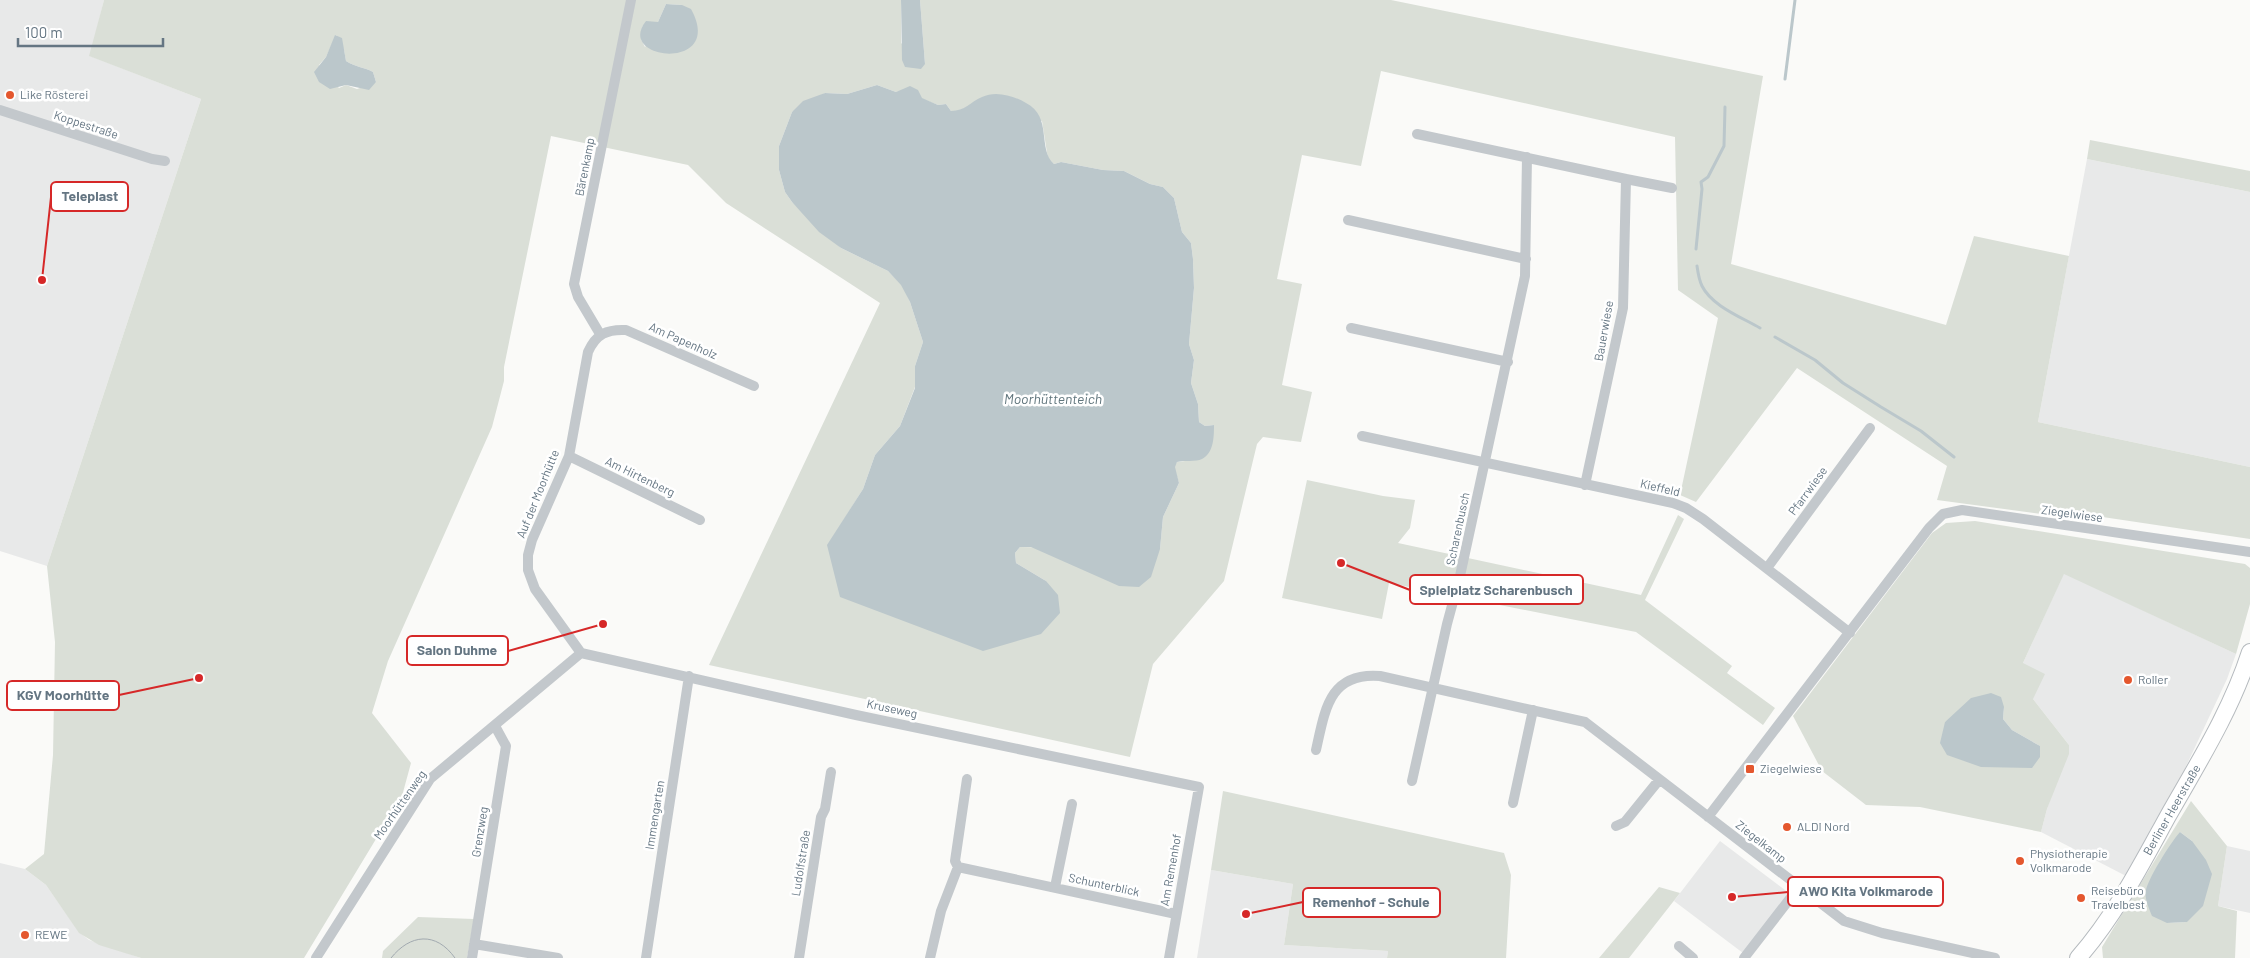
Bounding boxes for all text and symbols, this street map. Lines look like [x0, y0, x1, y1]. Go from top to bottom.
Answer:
scale bar [18, 15, 162, 47]
text: 100 m [25, 23, 63, 41]
place label: Like Rösterei [20, 87, 88, 101]
marker: Like Rösterei [4, 89, 16, 101]
street label: Koppestraße [52, 107, 120, 141]
street label: Bärenkamp [571, 136, 597, 197]
callout: Teleplast [51, 182, 128, 211]
text: Teleplast [62, 187, 118, 204]
street label: Bauerwiese [1591, 299, 1615, 362]
street label: Am Papenholz [647, 319, 720, 361]
water label: Moorhüttenteich [1004, 390, 1102, 407]
street label: Auf der Moorhütte [513, 447, 561, 540]
street label: Am Hirtenberg [603, 453, 677, 499]
street label: Pfarrwiese [1785, 463, 1829, 517]
street label: Kieffeld [1639, 476, 1681, 498]
street label: Scharenbusch [1442, 491, 1472, 567]
street label: Ziegelwiese [2041, 502, 2104, 524]
callout: Spielplatz Scharenbusch [1410, 575, 1583, 604]
text: Spielplatz Scharenbusch [1419, 581, 1573, 598]
callout: Salon Duhme [407, 636, 508, 665]
text: Salon Duhme [417, 641, 498, 658]
place label: Roller [2138, 672, 2169, 686]
marker: Roller [2122, 674, 2134, 686]
callout: KGV Moorhütte [7, 681, 119, 710]
text: KGV Moorhütte [17, 686, 110, 703]
street label: Kruseweg [866, 696, 919, 720]
place label: Ziegelwiese [1760, 761, 1822, 775]
street label: Berliner Heerstraße [2139, 762, 2203, 857]
marker: Ziegelwiese [1744, 763, 1756, 775]
street label: Moorhüttenweg [370, 767, 428, 842]
street label: Immengarten [642, 779, 666, 850]
street label: Grenzweg [468, 805, 490, 858]
street label: Ziegelkamp [1734, 817, 1790, 865]
place label: ALDI Nord [1797, 819, 1850, 833]
marker: ALDI Nord [1781, 821, 1793, 833]
street label: Ludolfstraße [788, 829, 812, 897]
street label: Am Remenhof [1157, 833, 1183, 907]
place label: Physiotherapie Volkmarode [2030, 846, 2108, 874]
marker: Physiotherapie Volkmarode [2014, 855, 2026, 867]
street label: Schunterblick [1067, 870, 1141, 898]
callout: AWO Kita Volkmarode [1788, 877, 1943, 906]
text: AWO Kita Volkmarode [1799, 882, 1934, 899]
place label: Reisebüro Travelbest [2091, 883, 2145, 911]
callout: Remenhof - Schule [1303, 888, 1440, 917]
marker: Reisebüro Travelbest [2075, 892, 2087, 904]
text: Remenhof - Schule [1312, 893, 1430, 910]
place label: REWE [35, 927, 67, 941]
marker: REWE [19, 929, 31, 941]

